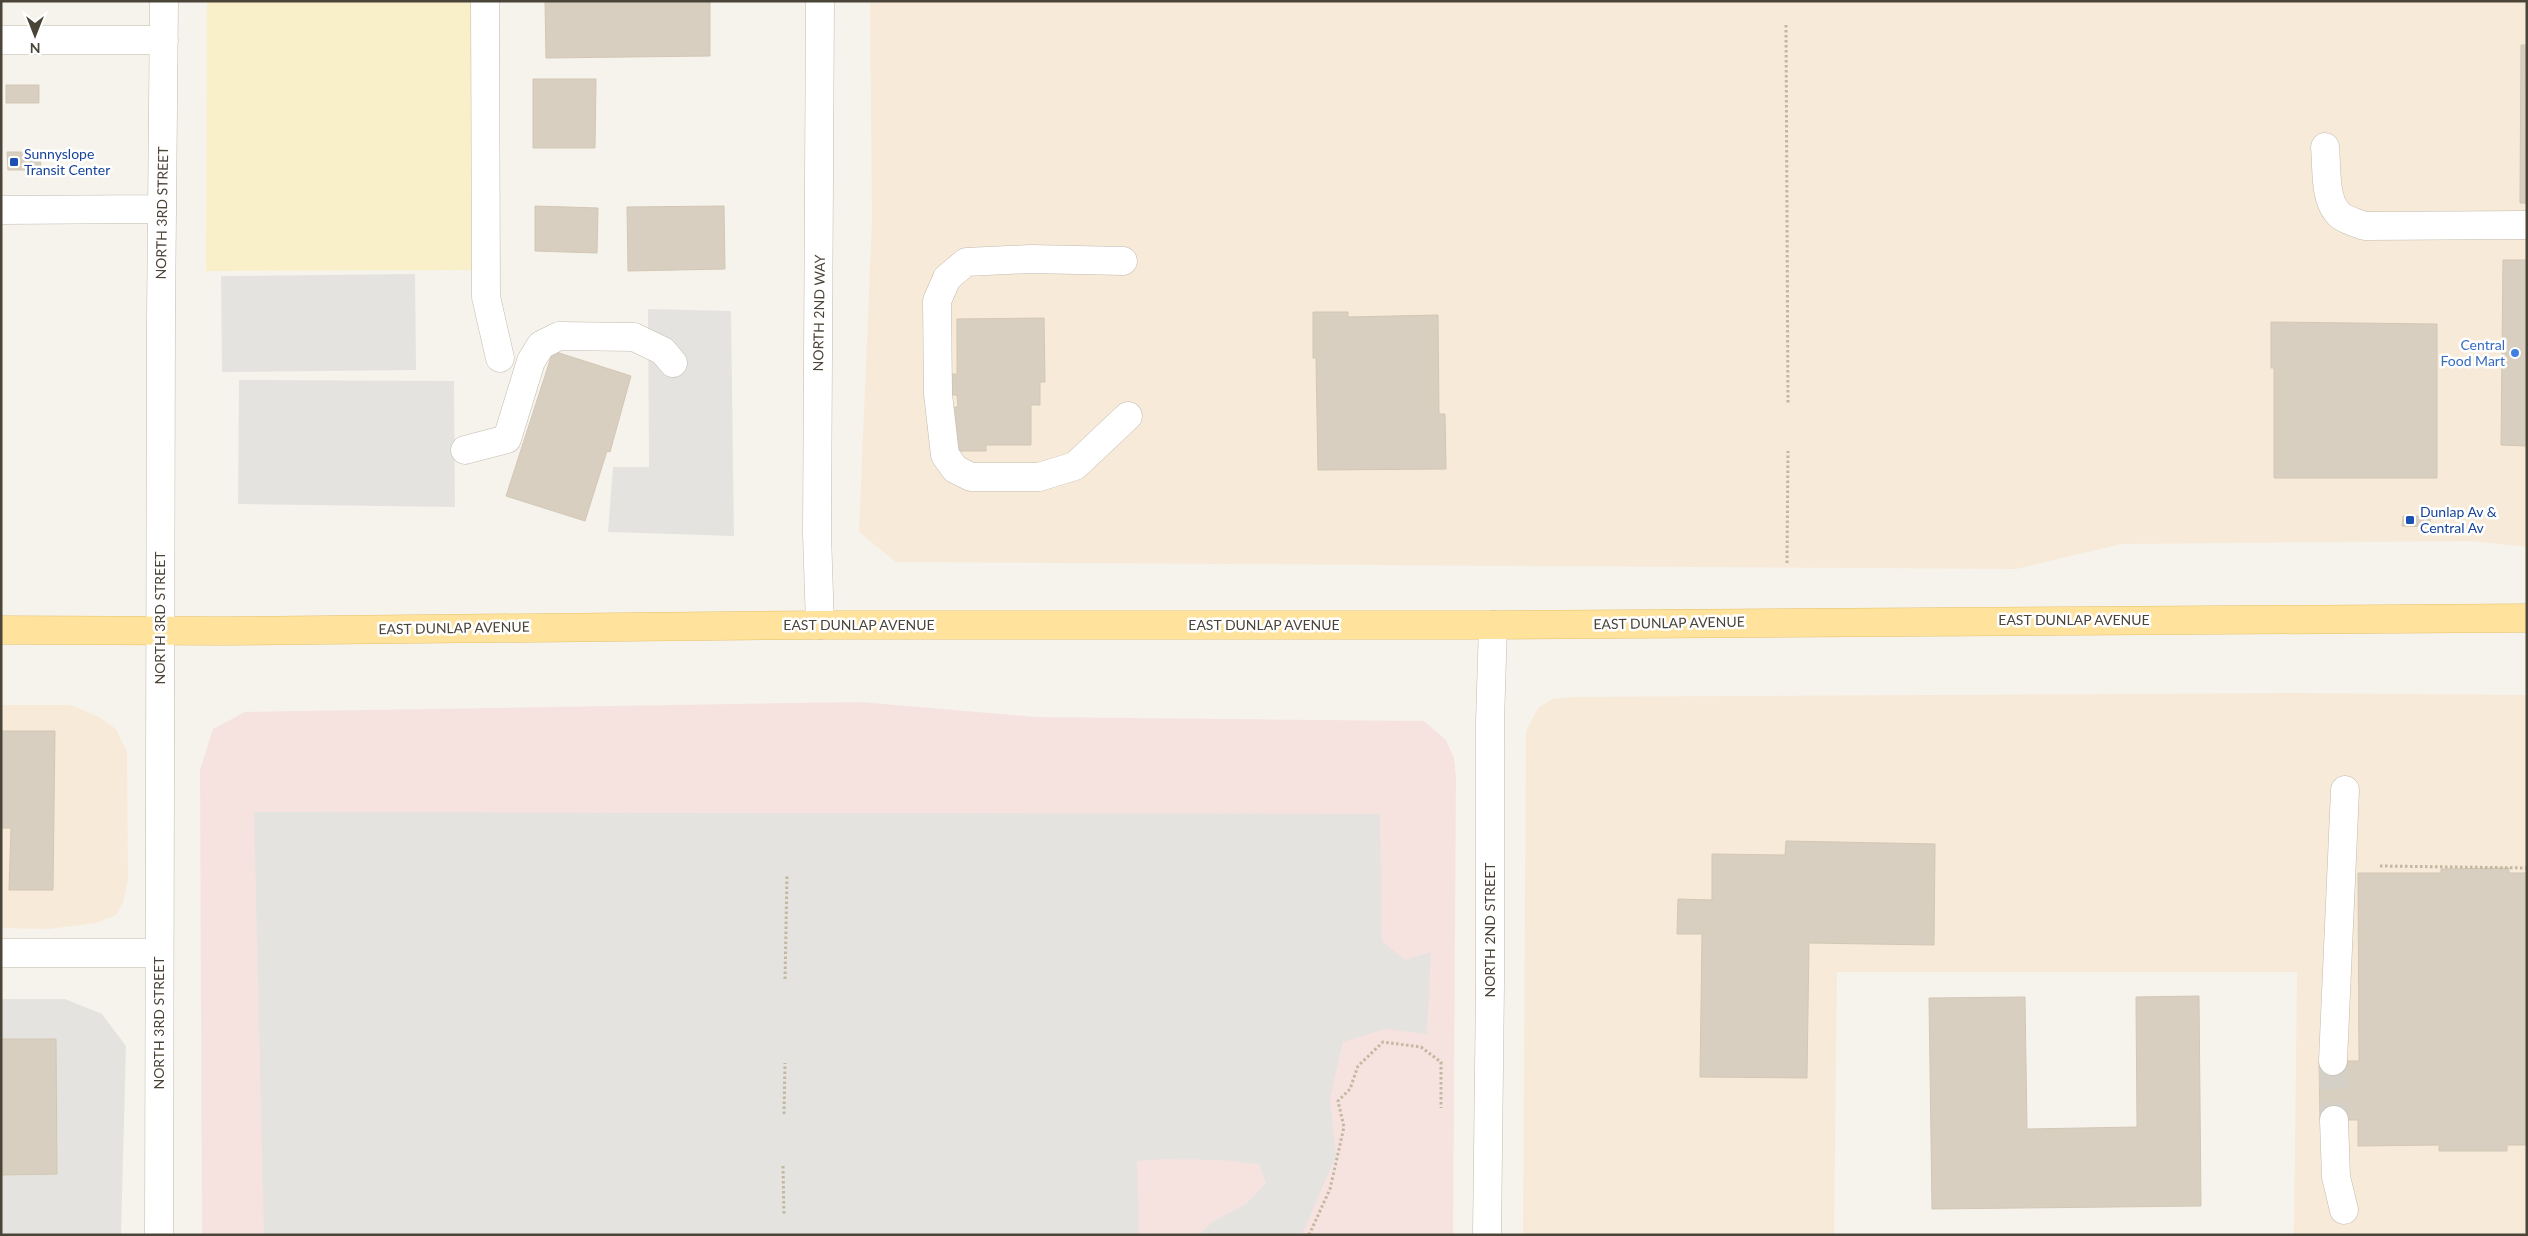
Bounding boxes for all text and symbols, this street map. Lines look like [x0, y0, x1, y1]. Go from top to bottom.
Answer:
north arrow [10, 10, 60, 60]
text: N [30, 40, 40, 57]
place label: Sunnyslope Transit Center [24, 145, 110, 178]
street label: NORTH 3RD STREET [152, 146, 171, 280]
marker: Sunnyslope Transit Center [8, 156, 20, 168]
street label: NORTH 2ND WAY [809, 254, 828, 372]
place label: Central Food Mart [2441, 336, 2505, 369]
marker: Central Food Mart [2509, 347, 2521, 359]
place label: Dunlap Av & Central Av [2420, 503, 2497, 536]
marker: Dunlap Av & Central Av [2404, 514, 2416, 526]
street label: NORTH 3RD STREET [151, 551, 168, 685]
street label: EAST DUNLAP AVENUE [1998, 611, 2150, 628]
street label: EAST DUNLAP AVENUE [1593, 613, 1745, 632]
street label: EAST DUNLAP AVENUE [783, 616, 935, 633]
street label: EAST DUNLAP AVENUE [1188, 616, 1340, 633]
street label: EAST DUNLAP AVENUE [378, 618, 530, 637]
street label: NORTH 2ND STREET [1481, 862, 1498, 998]
street label: NORTH 3RD STREET [150, 956, 167, 1090]

